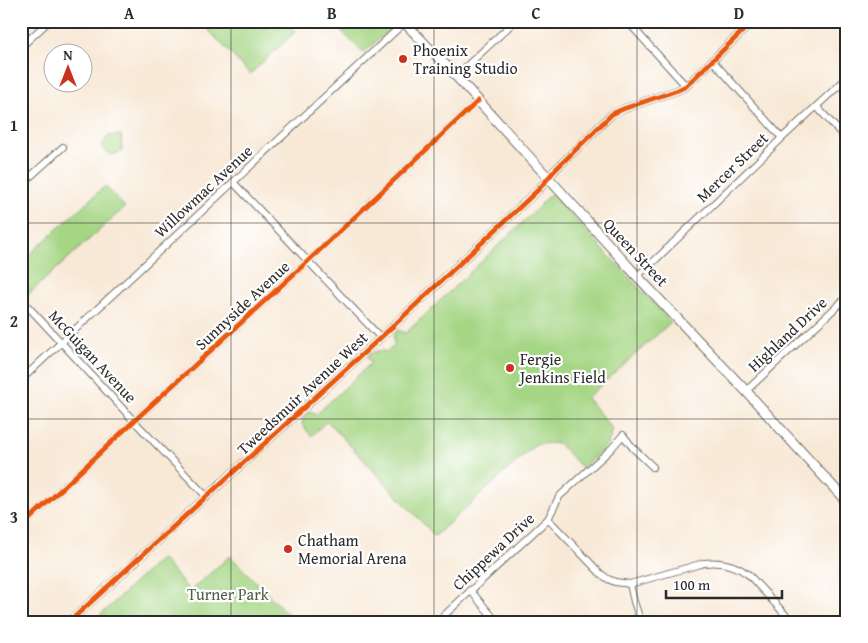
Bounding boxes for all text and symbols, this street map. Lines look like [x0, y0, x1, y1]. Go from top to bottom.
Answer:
text: A [124, 1, 135, 25]
text: B [327, 1, 337, 25]
text: C [531, 1, 541, 25]
text: D [734, 1, 744, 25]
place label: Phoenix Training Studio [413, 38, 518, 80]
north arrow [42, 42, 92, 92]
text: N [63, 45, 73, 65]
marker: Phoenix Training Studio [397, 53, 409, 65]
text: 1 [10, 113, 18, 137]
street label: Mercer Street [691, 126, 774, 208]
street label: Willowmac Avenue [148, 139, 258, 243]
street label: Queen Street [598, 212, 674, 292]
street label: Sunnyside Avenue [189, 255, 295, 355]
street label: Highland Drive [742, 291, 832, 377]
street label: McGuigan Avenue [43, 304, 143, 408]
text: 2 [10, 309, 18, 333]
street label: Tweedsmuir Avenue West [231, 326, 373, 460]
place label: Fergie Jenkins Field [518, 347, 606, 389]
marker: Fergie Jenkins Field [504, 362, 516, 374]
text: 3 [10, 505, 18, 529]
street label: Chippewa Drive [446, 506, 540, 596]
place label: Chatham Memorial Arena [298, 528, 407, 570]
marker: Chatham Memorial Arena [282, 543, 294, 555]
scale bar [666, 568, 782, 600]
text: 100 m [673, 574, 711, 595]
park label: Turner Park [187, 582, 270, 606]

